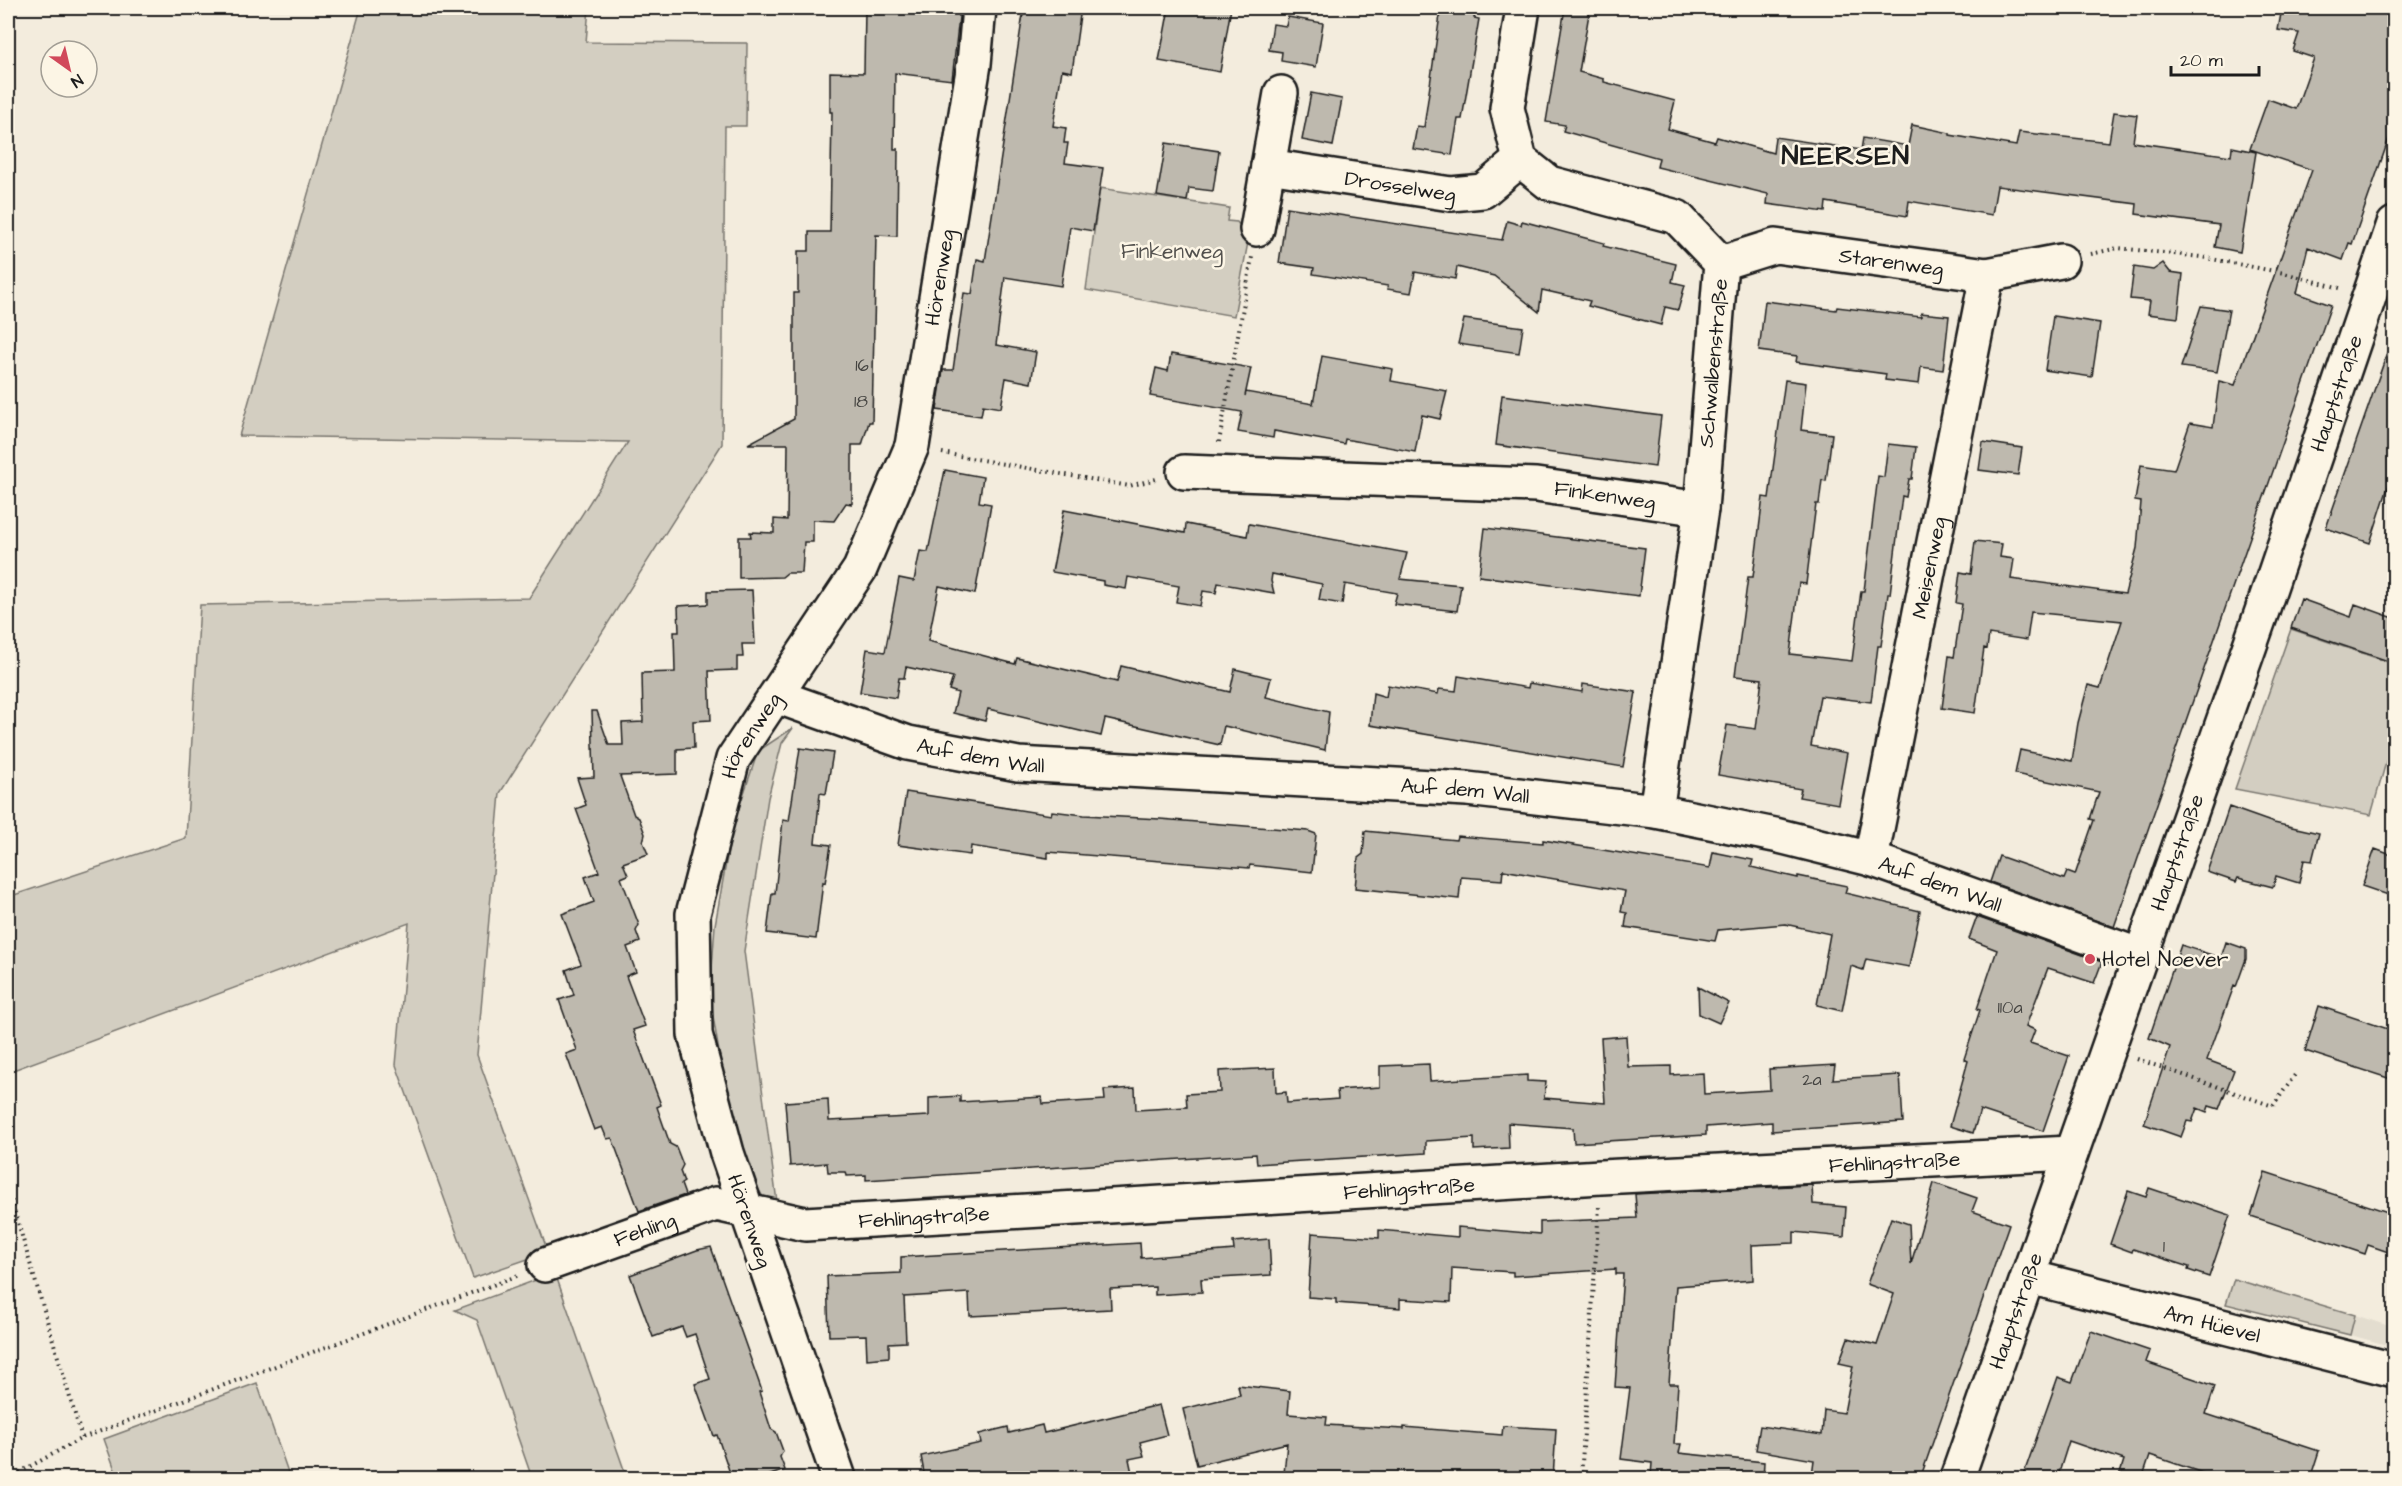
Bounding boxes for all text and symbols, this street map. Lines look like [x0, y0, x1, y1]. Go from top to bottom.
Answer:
north arrow [39, 39, 99, 99]
scale bar [2171, 39, 2260, 77]
text: 20 m [2180, 48, 2223, 73]
text: N [67, 69, 87, 93]
district label: NEERSEN [1782, 137, 1910, 175]
street label: Drosselweg [1343, 164, 1458, 212]
street label: Hörenweg [918, 227, 964, 328]
park label: Finkenweg [1121, 237, 1223, 268]
street label: Starenweg [1837, 241, 1946, 286]
street label: Schwalbenstraße [1692, 277, 1735, 449]
street label: Hauptstraße [2303, 331, 2370, 456]
house number: 16 [855, 353, 869, 378]
house number: 18 [854, 389, 868, 414]
street label: Finkenweg [1552, 474, 1658, 519]
street label: Meisenweg [1905, 514, 1956, 621]
street label: Hörenweg [715, 687, 790, 782]
street label: Auf dem Wall [914, 731, 1045, 780]
street label: Auf dem Wall [1400, 771, 1531, 811]
street label: Hauptstraße [2144, 790, 2211, 915]
street label: Auf dem Wall [1874, 849, 2006, 920]
place label: Hotel Noever [2102, 945, 2229, 974]
marker: Hotel Noever [2083, 952, 2097, 966]
house number: 110a [1997, 995, 2023, 1020]
house number: 2a [1802, 1067, 1822, 1092]
street label: Fehlingstraße [1828, 1145, 1961, 1180]
street label: Fehlingstraße [1343, 1170, 1476, 1207]
street label: Hörenweg [718, 1171, 779, 1273]
street label: Fehlingstraße [857, 1199, 991, 1236]
street label: Fehling [610, 1205, 681, 1254]
house number: 1 [2163, 1234, 2165, 1259]
street label: Hauptstraße [1982, 1249, 2050, 1374]
street label: Am Hüevel [2161, 1298, 2263, 1350]

